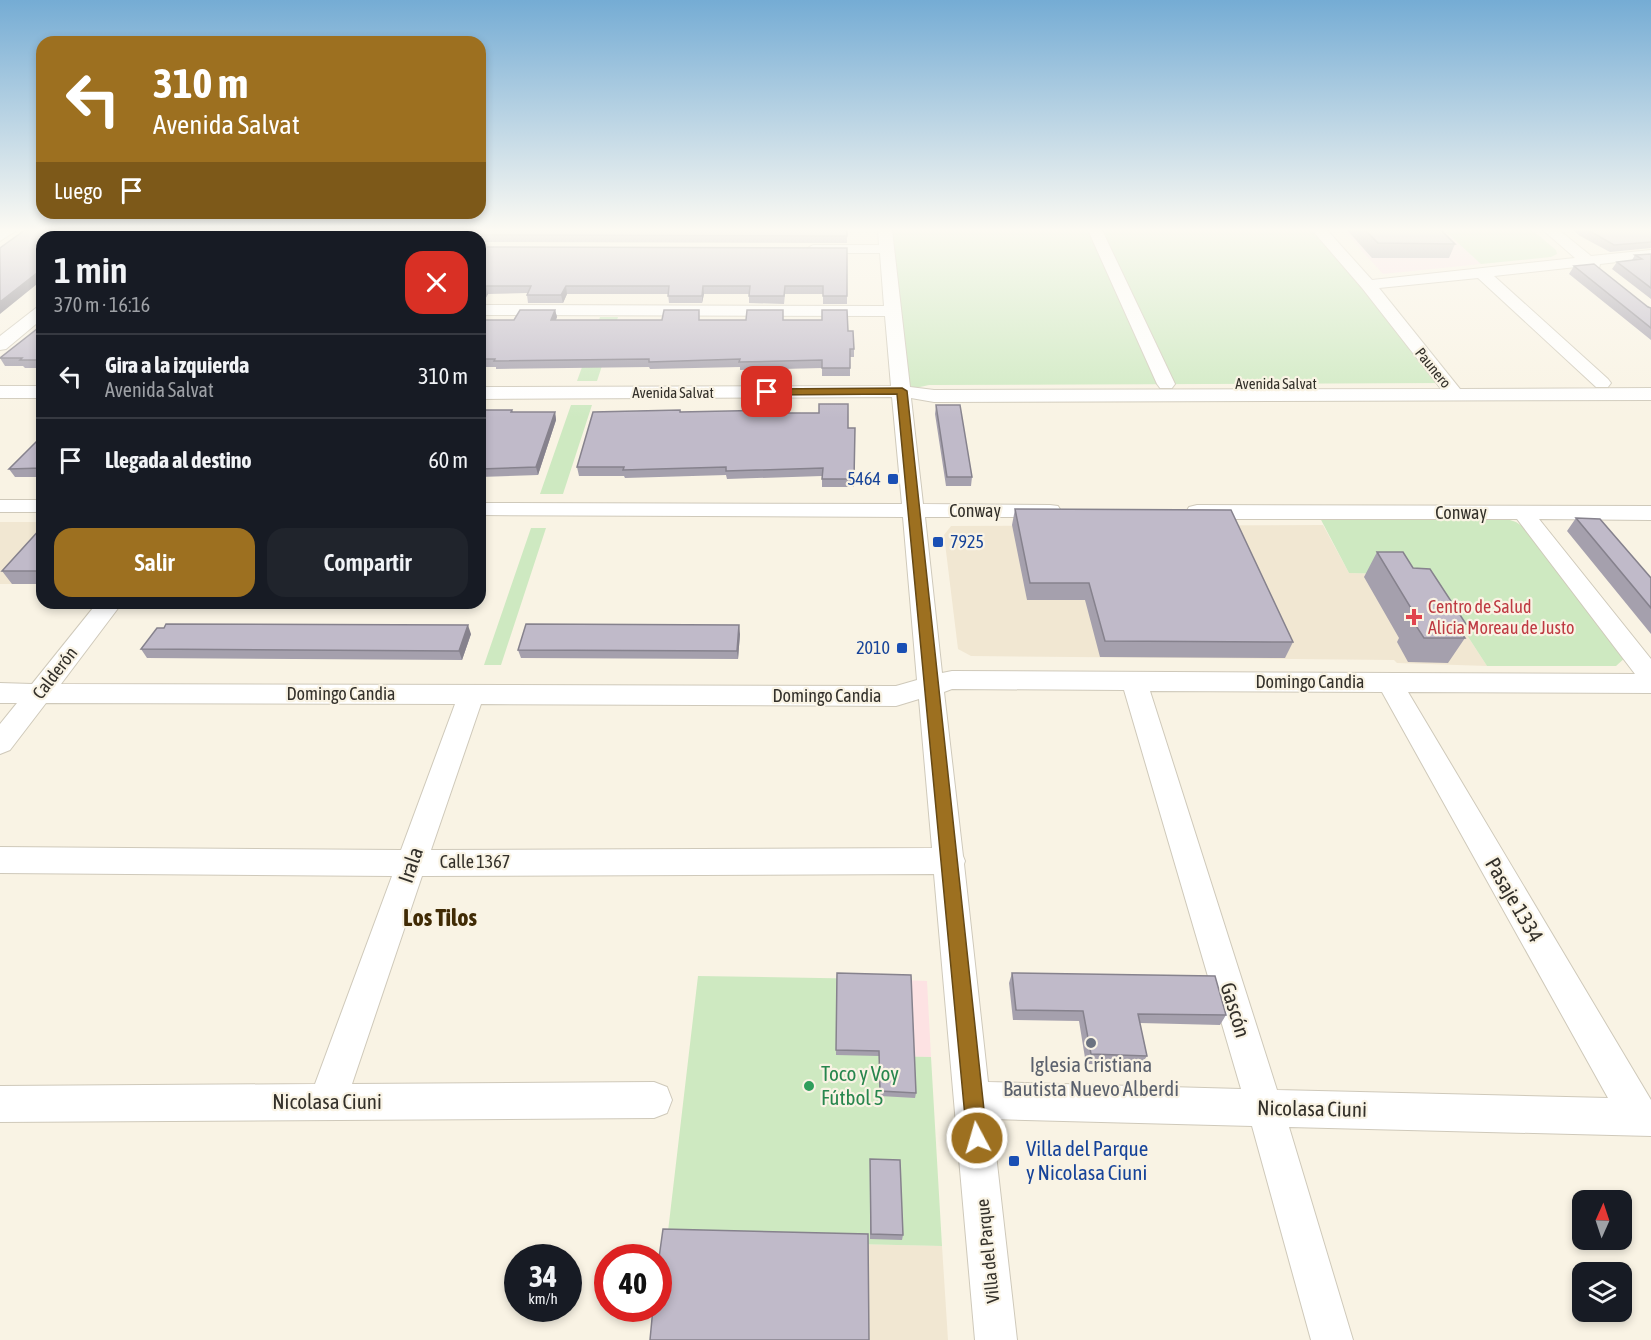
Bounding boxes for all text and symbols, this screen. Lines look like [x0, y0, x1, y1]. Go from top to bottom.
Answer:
text: 310 m [153, 59, 248, 107]
icon: left [54, 60, 132, 138]
text: Avenida Salvat [153, 109, 300, 140]
icon: arrive [115, 174, 148, 207]
text: Luego [54, 178, 103, 204]
text: 1 min [54, 249, 128, 291]
button: close [405, 251, 468, 314]
text: 370 m · 16:16 [54, 293, 150, 316]
street label: Paunero [1412, 344, 1455, 391]
text: Gira a la izquierda [105, 352, 249, 378]
icon: left [54, 360, 87, 393]
text: 310 m [418, 363, 468, 389]
pin [741, 366, 792, 417]
icon: arrive [750, 375, 783, 408]
street label: Avenida Salvat [1235, 375, 1317, 392]
text: Avenida Salvat [105, 378, 214, 401]
street label: Avenida Salvat [632, 384, 714, 401]
icon: arrive [54, 444, 87, 477]
text: Llegada al destino [105, 447, 252, 473]
text: 60 m [428, 447, 468, 473]
place label: 5464 [847, 468, 881, 489]
marker: 5464 [886, 472, 900, 486]
street label: Conway [949, 500, 1001, 521]
street label: Conway [1435, 502, 1487, 523]
button: Salir [54, 528, 255, 597]
button: Compartir [267, 528, 468, 597]
place label: 7925 [950, 531, 984, 552]
marker: 7925 [931, 535, 945, 549]
place label: Centro de Salud Alicia Moreau de Justo [1428, 596, 1574, 638]
marker: Centro de Salud Alicia Moreau de Justo [1405, 608, 1423, 626]
place label: 2010 [856, 637, 890, 658]
marker: 2010 [895, 641, 909, 655]
street label: Calderón [28, 642, 81, 703]
street label: Domingo Candia [1256, 671, 1364, 692]
street label: Domingo Candia [287, 683, 395, 704]
street label: Domingo Candia [773, 685, 881, 706]
street label: Irala [393, 844, 427, 886]
street label: Calle 1367 [440, 851, 510, 872]
street label: Pasaje 1334 [1481, 853, 1549, 946]
district label: Los Tilos [403, 904, 477, 931]
street label: Gascón [1216, 979, 1256, 1040]
marker: Iglesia Cristiana Bautista Nuevo Alberdi [1084, 1036, 1098, 1050]
place label: Iglesia Cristiana Bautista Nuevo Alberdi [1003, 1052, 1179, 1100]
place label: Toco y Voy Fútbol 5 [821, 1061, 899, 1109]
marker: Toco y Voy Fútbol 5 [802, 1079, 816, 1093]
street label: Nicolasa Ciuni [272, 1089, 382, 1113]
street label: Nicolasa Ciuni [1257, 1095, 1367, 1121]
position arrow [945, 1106, 1009, 1170]
place label: Villa del Parque y Nicolasa Ciuni [1026, 1136, 1148, 1184]
marker: Villa del Parque y Nicolasa Ciuni [1007, 1154, 1021, 1168]
north arrow [1572, 1190, 1632, 1250]
map controls [1572, 1190, 1632, 1322]
street label: Villa del Parque [972, 1198, 1003, 1304]
speed limit sign: 40 [594, 1244, 672, 1322]
text: 34 [529, 1259, 557, 1293]
button: layers [1572, 1262, 1632, 1322]
text: km/h [528, 1290, 558, 1307]

